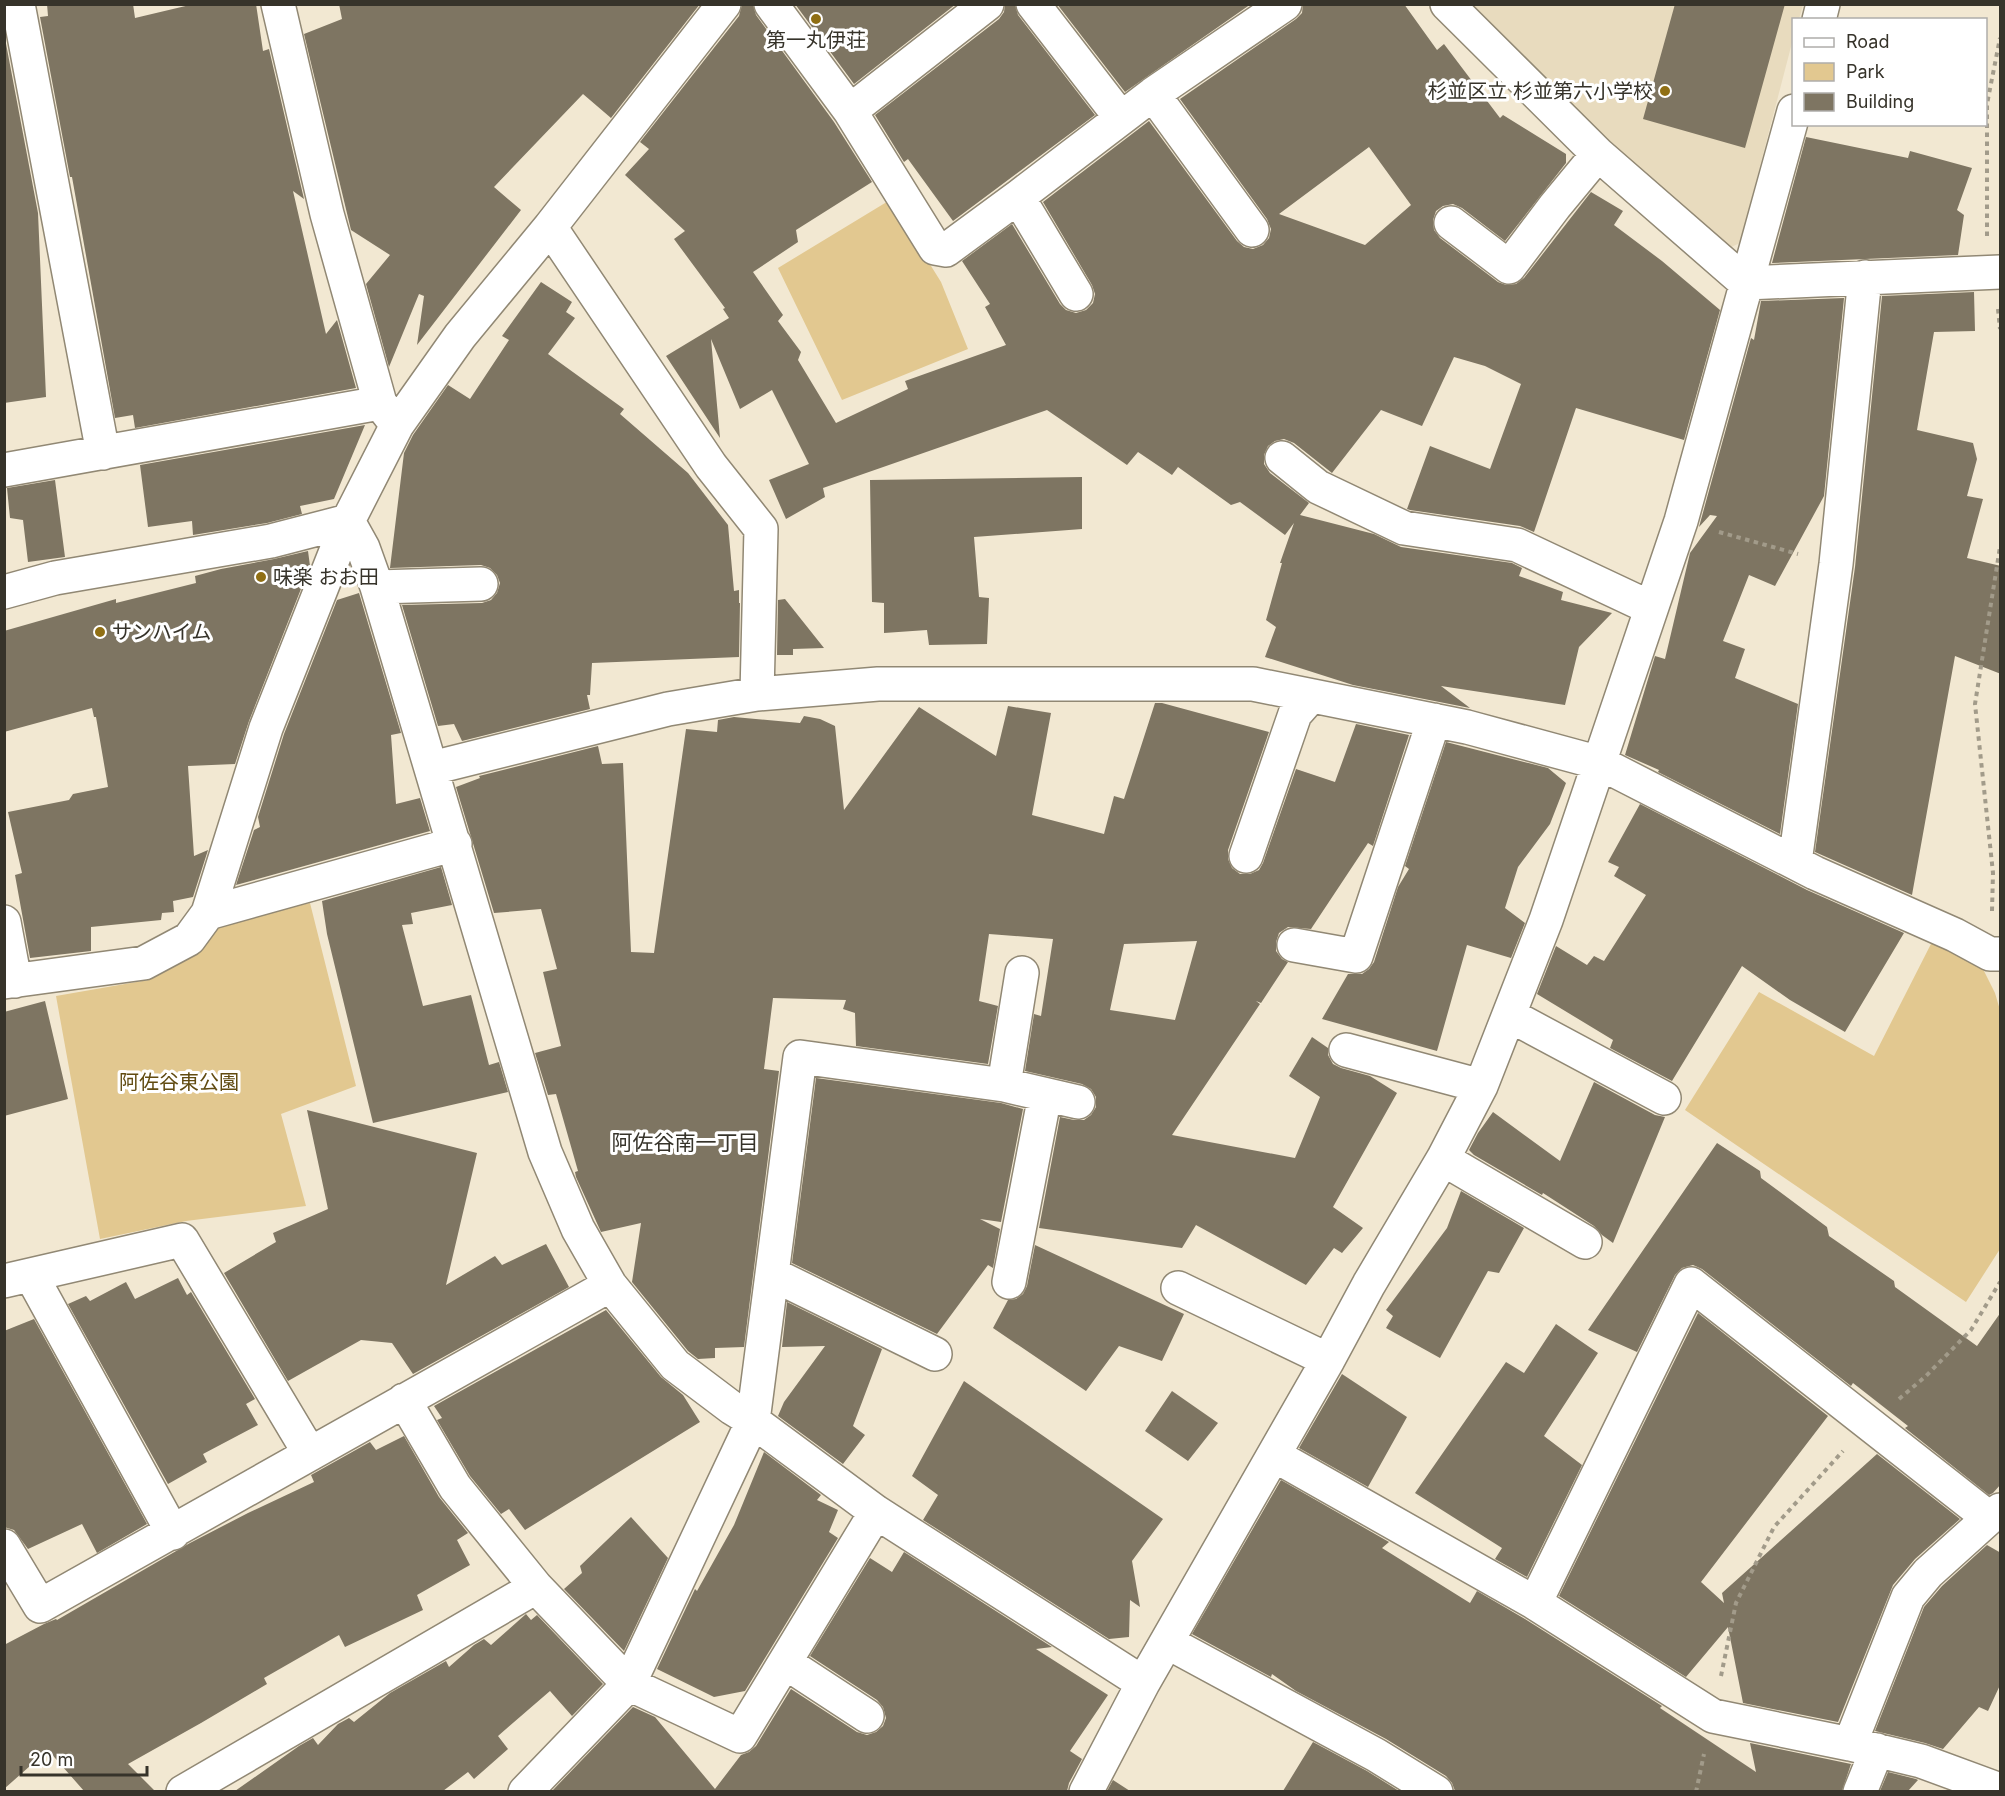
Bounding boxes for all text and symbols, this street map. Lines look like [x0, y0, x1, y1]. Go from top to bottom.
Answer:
marker: 第一丸伊荘 [809, 12, 823, 26]
legend [1792, 18, 1987, 126]
place label: 第一丸伊荘 [766, 28, 866, 52]
text: Road [1846, 31, 1889, 52]
text: Park [1846, 61, 1885, 82]
place label: 杉並区立 杉並第六小学校 [1427, 79, 1653, 103]
marker: 杉並区立 杉並第六小学校 [1658, 84, 1672, 98]
text: Building [1846, 91, 1914, 112]
place label: 味楽 おお田 [273, 565, 379, 589]
marker: 味楽 おお田 [254, 570, 268, 584]
place label: サンハイム [112, 620, 211, 644]
marker: サンハイム [93, 625, 107, 639]
park label: 阿佐谷東公園 [119, 1070, 239, 1094]
district label: 阿佐谷南一丁目 [612, 1130, 759, 1155]
scale bar [21, 1739, 147, 1777]
text: 20 m [30, 1749, 73, 1770]

